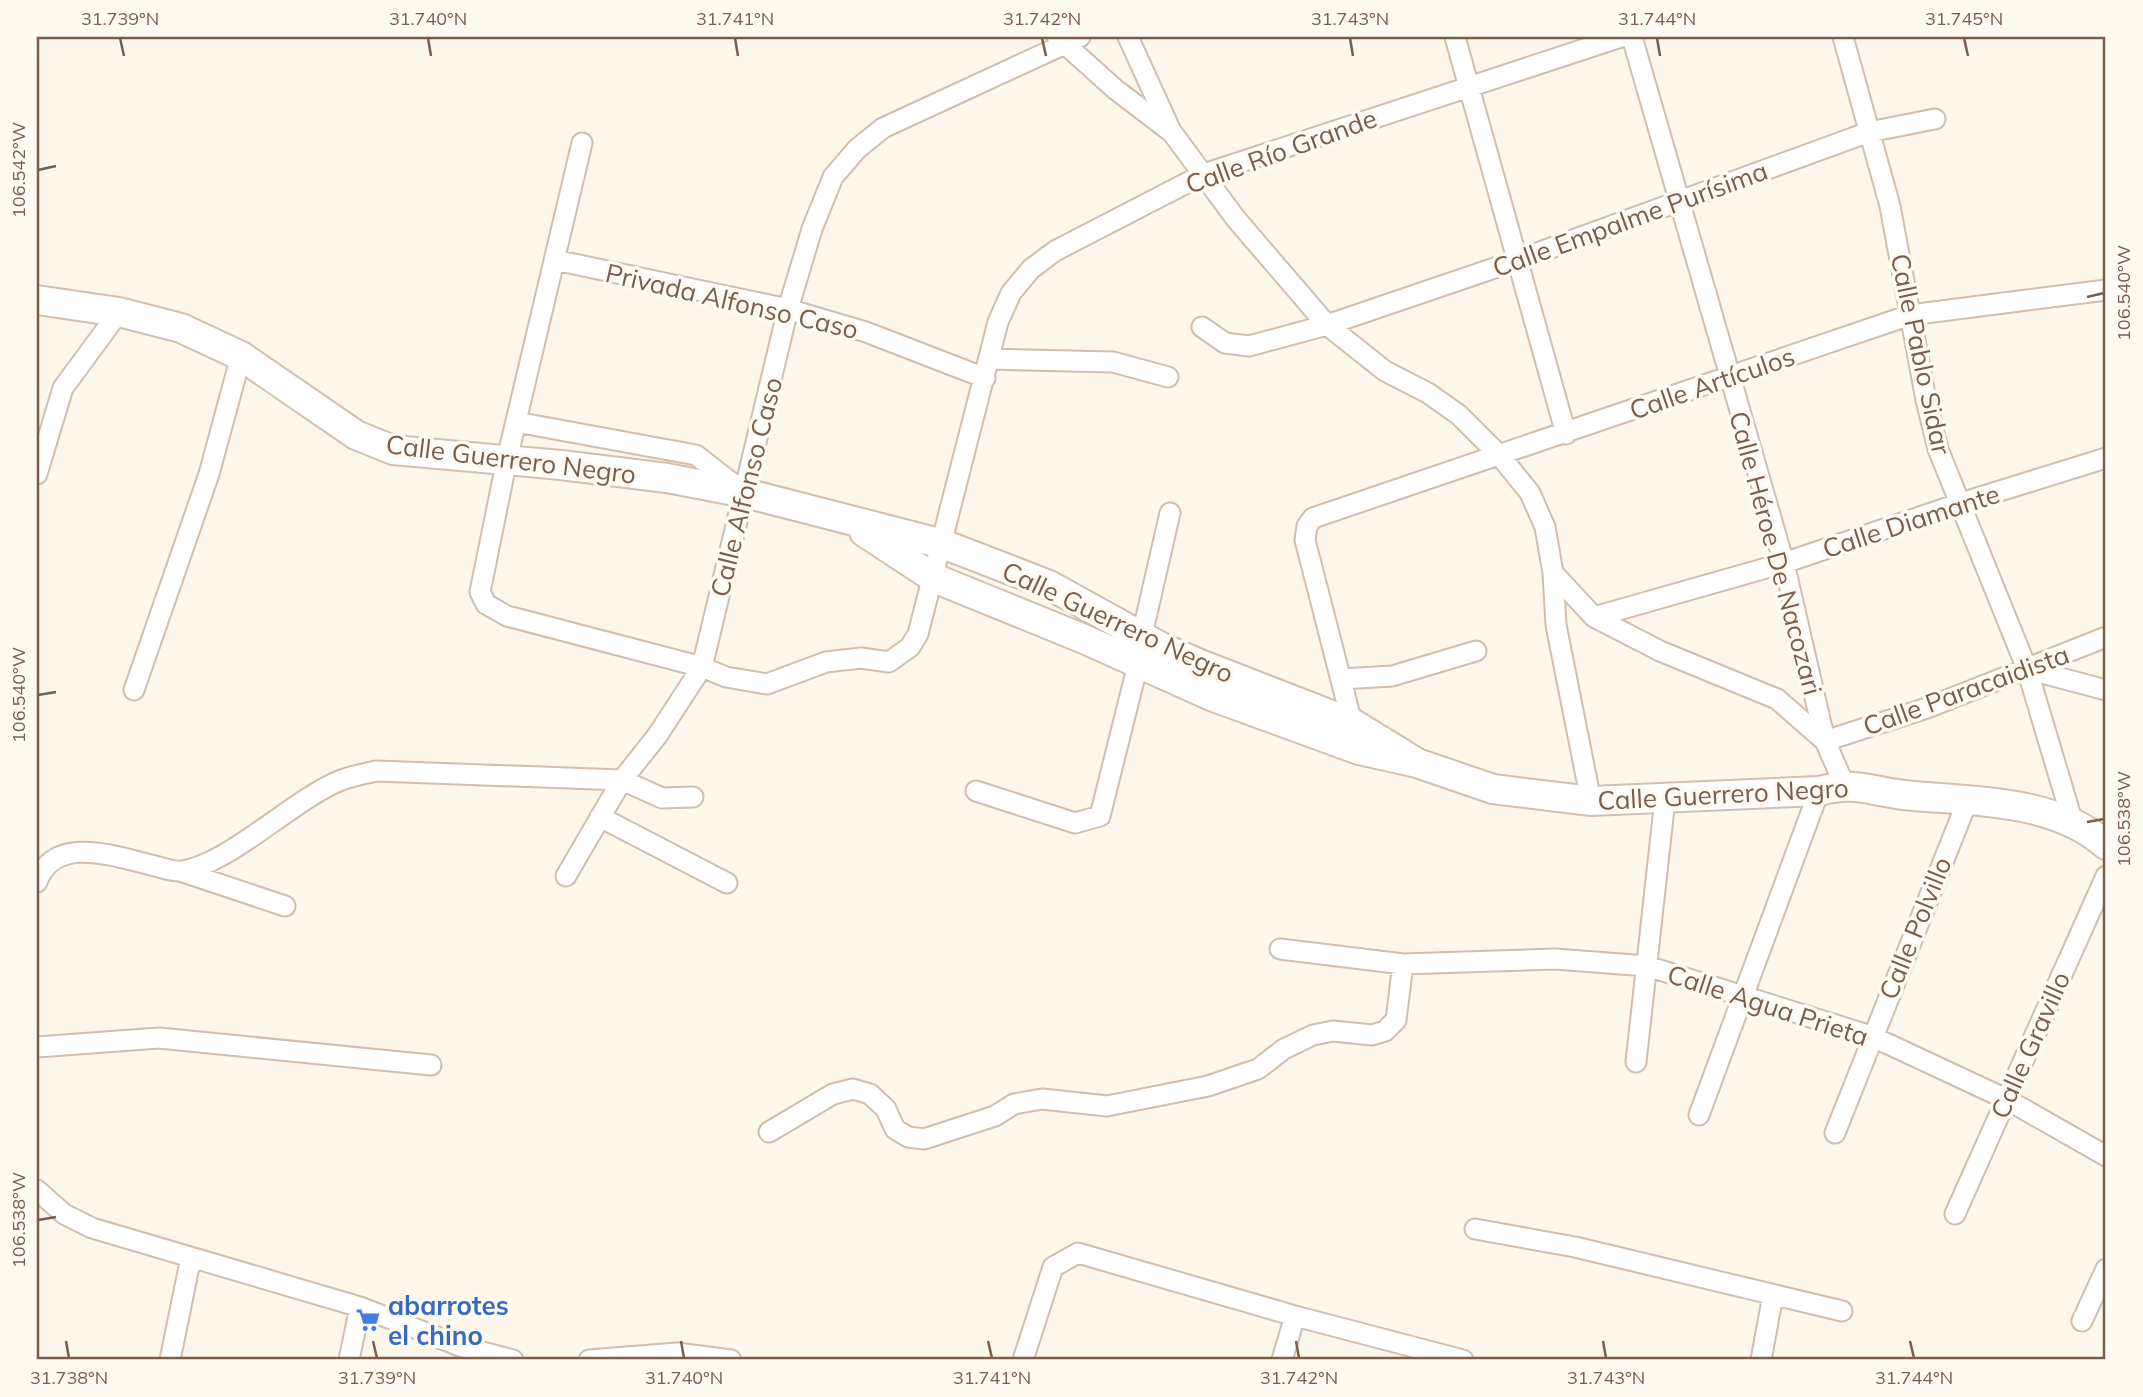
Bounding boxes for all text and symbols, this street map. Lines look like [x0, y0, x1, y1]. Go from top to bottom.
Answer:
text: 31.739°N [81, 7, 159, 30]
text: 31.740°N [389, 7, 467, 30]
text: 31.741°N [696, 7, 774, 30]
text: 31.742°N [1003, 7, 1081, 30]
text: 31.743°N [1311, 7, 1389, 30]
text: 31.744°N [1618, 7, 1696, 30]
text: 31.745°N [1925, 7, 2003, 30]
street label: Calle Río Grande [1181, 101, 1381, 201]
text: 106.542°W [7, 122, 30, 218]
street label: Calle Empalme Purísima [1488, 154, 1772, 284]
text: 106.540°W [2112, 245, 2135, 341]
street label: Calle Pablo Sidar [1884, 251, 1959, 458]
street label: Privada Alfonso Caso [602, 256, 862, 346]
street label: Calle Artículos [1625, 339, 1799, 427]
street label: Calle Alfonso Caso [703, 374, 789, 600]
street label: Calle Héroe De Nacozari [1722, 407, 1830, 699]
street label: Calle Guerrero Negro [384, 427, 638, 491]
street label: Calle Diamante [1818, 477, 2004, 565]
street label: Calle Guerrero Negro [997, 554, 1239, 690]
street label: Calle Paracaidista [1858, 637, 2074, 743]
text: 106.540°W [7, 647, 30, 743]
street label: Calle Guerrero Negro [1597, 771, 1849, 817]
text: 106.538°W [2112, 771, 2135, 867]
street label: Calle Polvillo [1871, 852, 1959, 1004]
street label: Calle Agua Prieta [1663, 957, 1873, 1053]
street label: Calle Gravillo [1983, 966, 2077, 1124]
text: 106.538°W [7, 1172, 30, 1268]
place label: abarrotes el chino [388, 1289, 509, 1352]
supermarket icon: abarrotes el chino [354, 1306, 382, 1334]
text: 31.738°N [30, 1366, 108, 1389]
text: 31.739°N [338, 1366, 416, 1389]
text: 31.740°N [645, 1366, 723, 1389]
text: 31.741°N [953, 1366, 1031, 1389]
text: 31.742°N [1260, 1366, 1338, 1389]
text: 31.743°N [1567, 1366, 1645, 1389]
text: 31.744°N [1875, 1366, 1953, 1389]

